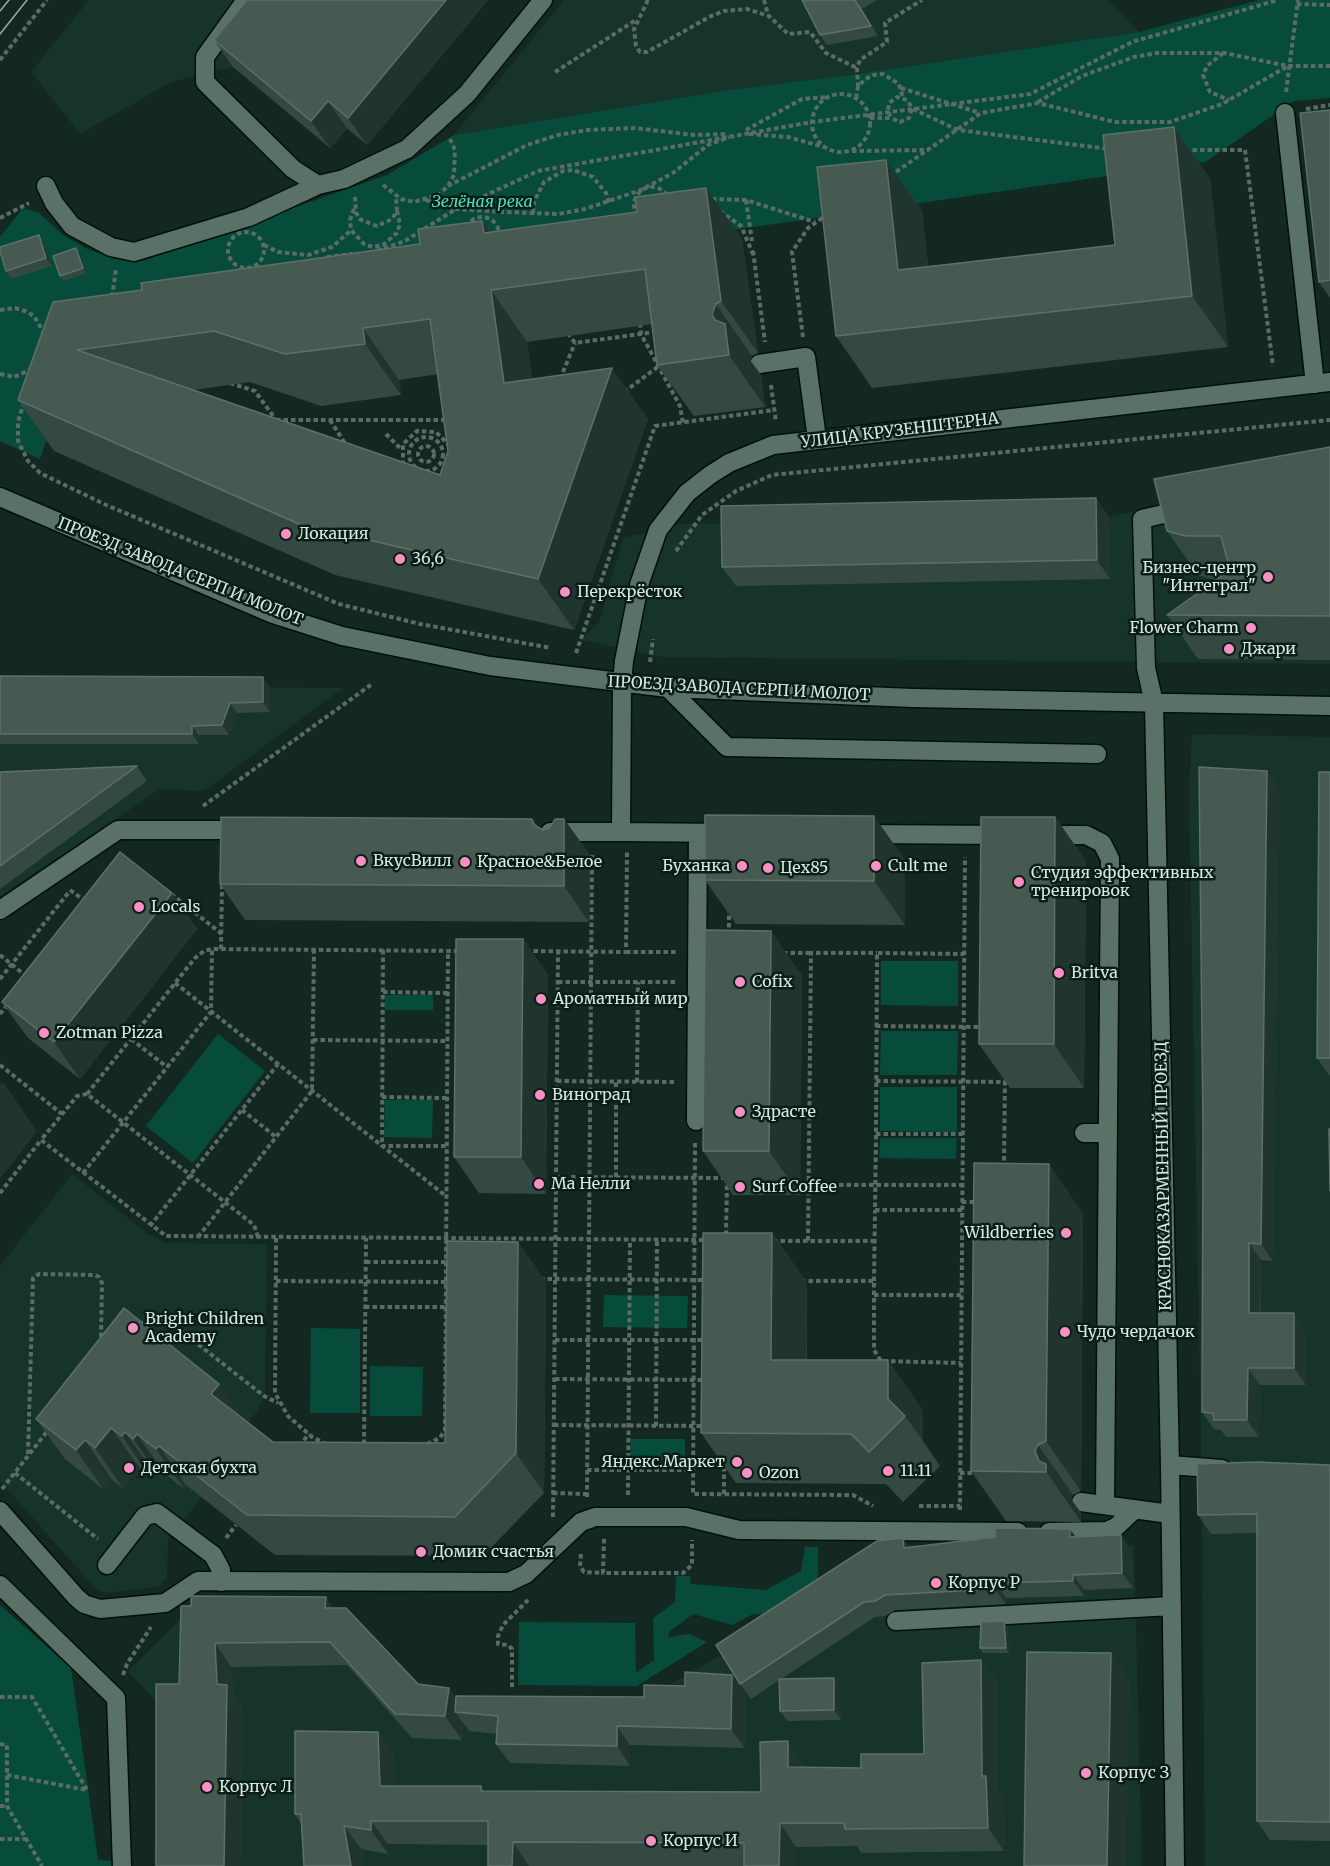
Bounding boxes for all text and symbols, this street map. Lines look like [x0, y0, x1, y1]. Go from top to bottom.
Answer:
park label: Зелёная река [431, 192, 533, 212]
street label: УЛИЦА КРУЗЕНШТЕРНА [800, 409, 1000, 453]
street label: ПРОЕЗД ЗАВОДА СЕРП И МОЛОТ [54, 514, 306, 630]
place label: Локация [298, 524, 368, 544]
marker: Локация [279, 527, 293, 541]
place label: 36,6 [412, 549, 444, 569]
marker: 36,6 [393, 552, 407, 566]
place label: Бизнес-центр "Интеграл" [1142, 558, 1256, 596]
marker: Бизнес-центр "Интеграл" [1261, 570, 1275, 584]
place label: Перекрёсток [577, 582, 682, 602]
marker: Перекрёсток [558, 585, 572, 599]
place label: Flower Charm [1130, 618, 1239, 638]
marker: Flower Charm [1244, 621, 1258, 635]
place label: Джари [1241, 639, 1296, 659]
marker: Джари [1222, 642, 1236, 656]
street label: ПРОЕЗД ЗАВОДА СЕРП И МОЛОТ [607, 673, 871, 705]
place label: ВкусВилл [373, 851, 452, 871]
place label: Красное&Белое [477, 852, 602, 872]
marker: ВкусВилл [354, 854, 368, 868]
marker: Красное&Белое [458, 855, 472, 869]
place label: Буханка [662, 856, 730, 876]
place label: Cult me [888, 856, 947, 876]
place label: Цех85 [780, 858, 828, 878]
marker: Буханка [735, 859, 749, 873]
marker: Cult me [869, 859, 883, 873]
marker: Цех85 [761, 861, 775, 875]
place label: Студия эффективных тренировок [1031, 863, 1214, 901]
marker: Студия эффективных тренировок [1012, 875, 1026, 889]
place label: Locals [151, 897, 200, 917]
marker: Locals [132, 900, 146, 914]
place label: Britva [1071, 963, 1118, 983]
marker: Britva [1052, 966, 1066, 980]
place label: Cofix [752, 972, 792, 992]
marker: Cofix [733, 975, 747, 989]
place label: Ароматный мир [553, 989, 688, 1009]
marker: Ароматный мир [534, 992, 548, 1006]
place label: Zotman Pizza [56, 1023, 163, 1043]
marker: Zotman Pizza [37, 1026, 51, 1040]
street label: КРАСНОКАЗАРМЕННЫЙ ПРОЕЗД [1152, 1041, 1176, 1311]
place label: Виноград [552, 1085, 631, 1105]
marker: Виноград [533, 1088, 547, 1102]
place label: Здрасте [752, 1102, 816, 1122]
marker: Здрасте [733, 1105, 747, 1119]
place label: Ма Нелли [551, 1174, 631, 1194]
marker: Ма Нелли [532, 1177, 546, 1191]
place label: Surf Coffee [752, 1177, 837, 1197]
marker: Surf Coffee [733, 1180, 747, 1194]
place label: Wildberries [964, 1223, 1054, 1243]
marker: Wildberries [1059, 1226, 1073, 1240]
place label: Bright Children Academy [145, 1309, 264, 1347]
marker: Bright Children Academy [126, 1321, 140, 1335]
place label: Чудо чердачок [1077, 1322, 1195, 1342]
marker: Чудо чердачок [1058, 1325, 1072, 1339]
place label: Яндекс.Маркет [601, 1452, 725, 1472]
marker: Яндекс.Маркет [730, 1455, 744, 1469]
place label: Детская бухта [141, 1458, 257, 1478]
marker: Детская бухта [122, 1461, 136, 1475]
place label: 11.11 [900, 1461, 932, 1481]
place label: Ozon [759, 1463, 799, 1483]
marker: 11.11 [881, 1464, 895, 1478]
marker: Ozon [740, 1466, 754, 1480]
place label: Домик счастья [433, 1542, 554, 1562]
marker: Домик счастья [414, 1545, 428, 1559]
place label: Корпус Р [948, 1573, 1020, 1593]
marker: Корпус Р [929, 1576, 943, 1590]
place label: Корпус З [1098, 1763, 1169, 1783]
marker: Корпус З [1079, 1766, 1093, 1780]
place label: Корпус Л [219, 1777, 292, 1797]
marker: Корпус Л [200, 1780, 214, 1794]
place label: Корпус И [663, 1831, 738, 1851]
marker: Корпус И [644, 1834, 658, 1848]

